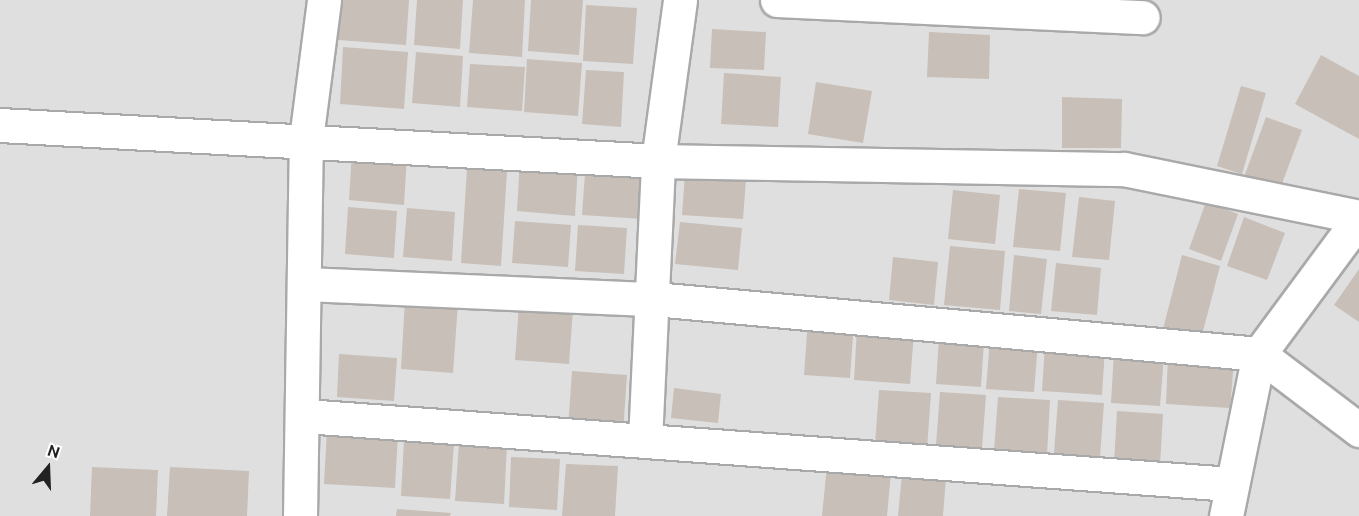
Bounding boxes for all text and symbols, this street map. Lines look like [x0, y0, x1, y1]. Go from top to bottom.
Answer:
north arrow [18, 438, 78, 498]
text: N [45, 441, 62, 461]

